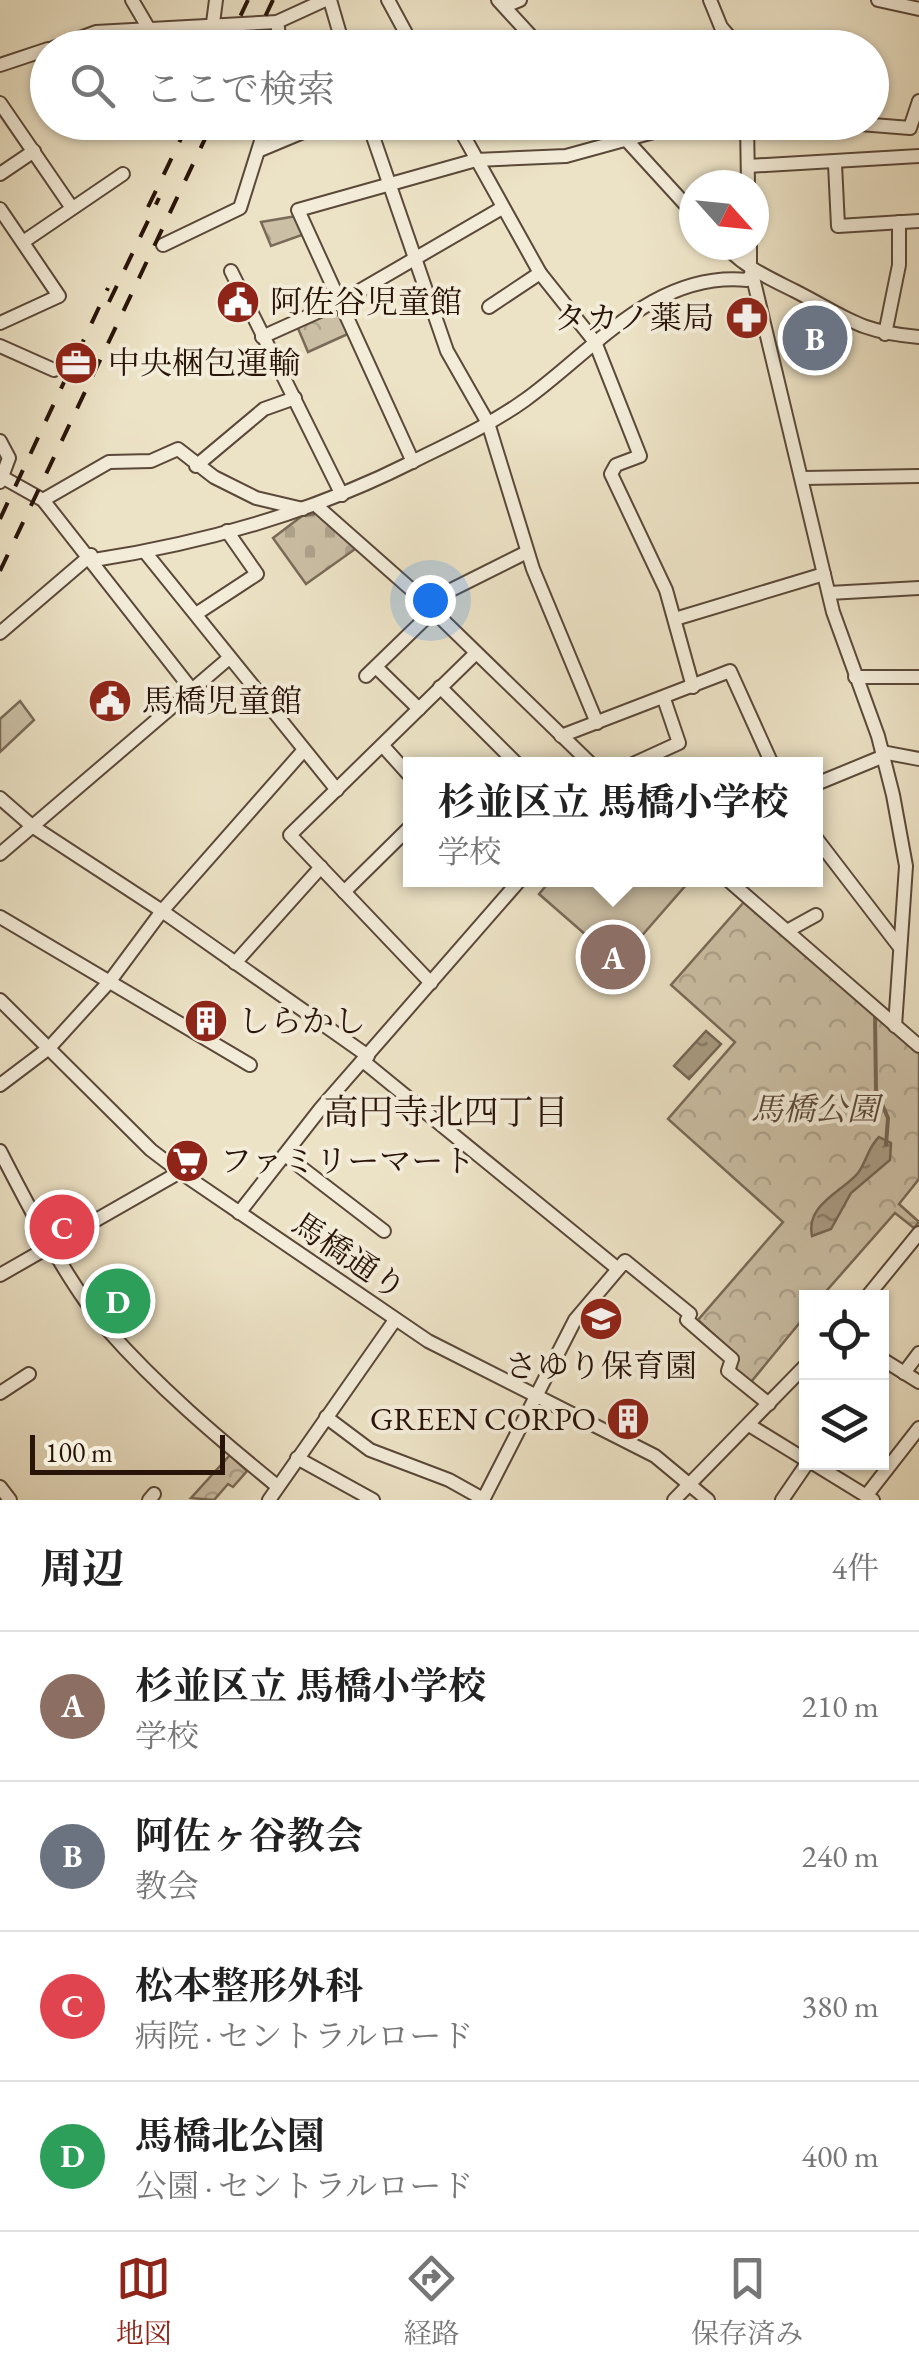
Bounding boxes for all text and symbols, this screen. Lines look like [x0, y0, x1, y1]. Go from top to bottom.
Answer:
search box [30, 30, 889, 140]
icon: search [65, 58, 120, 113]
text: ここで検索 [145, 64, 335, 113]
north arrow [679, 170, 769, 260]
public building icon: 阿佐谷児童館 [215, 279, 261, 325]
place label: 阿佐谷児童館 [270, 281, 462, 323]
pharmacy icon: タカノ薬局 [724, 295, 770, 341]
place label: タカノ薬局 [554, 297, 714, 339]
pin: B [782, 300, 848, 376]
office icon: 中央梱包運輸 [53, 340, 99, 386]
place label: 中央梱包運輸 [108, 342, 300, 384]
your location [405, 575, 456, 626]
public building icon: 馬橋児童館 [87, 678, 133, 724]
place label: 馬橋児童館 [142, 680, 302, 722]
popup [403, 757, 823, 887]
text: 杉並区立 馬橋小学校 [437, 777, 789, 826]
text: 学校 [437, 831, 502, 873]
pin: A [580, 920, 646, 994]
building icon: しらかし [183, 998, 229, 1044]
place label: しらかし [238, 1000, 366, 1042]
park label: 馬橋公園 [751, 1088, 884, 1130]
district label: 高円寺北四丁目 [323, 1089, 569, 1134]
supermarket icon: ファミリーマート [164, 1138, 210, 1184]
place label: ファミリーマート [220, 1140, 475, 1182]
pin: C [30, 1190, 94, 1264]
street label: 馬橋通り [284, 1203, 414, 1309]
pin: D [86, 1264, 150, 1338]
map controls [799, 1290, 889, 1470]
button: locate [799, 1290, 889, 1380]
school or university icon: さゆり保育園 [578, 1296, 624, 1342]
place label: さゆり保育園 [505, 1345, 697, 1387]
button: layers [799, 1380, 889, 1470]
building icon: GREEN CORPO [605, 1396, 651, 1442]
place label: GREEN CORPO [370, 1398, 596, 1440]
scale bar [30, 1430, 225, 1474]
text: 100 m [45, 1434, 113, 1470]
text: 周辺 [40, 1541, 124, 1596]
text: 4件 [832, 1547, 879, 1589]
text: 杉並区立 馬橋小学校 [135, 1661, 486, 1710]
text: A [61, 1685, 84, 1727]
text: 210 m [802, 1685, 879, 1727]
text: 学校 [135, 1715, 199, 1757]
text: 阿佐ヶ谷教会 [135, 1811, 363, 1860]
text: B [62, 1835, 83, 1877]
text: 240 m [802, 1835, 879, 1877]
text: 教会 [135, 1865, 199, 1907]
text: 松本整形外科 [135, 1961, 363, 2010]
text: C [61, 1985, 84, 2027]
text: 380 m [802, 1985, 879, 2027]
text: 病院 · セントラルロード [135, 2015, 473, 2057]
text: 馬橋北公園 [135, 2111, 325, 2160]
text: D [60, 2135, 85, 2177]
text: 400 m [802, 2135, 879, 2177]
text: 公園 · セントラルロード [135, 2165, 473, 2207]
tab: 地図 [116, 2251, 172, 2351]
tab: 経路 [403, 2251, 459, 2351]
tab: 保存済み [691, 2251, 803, 2351]

